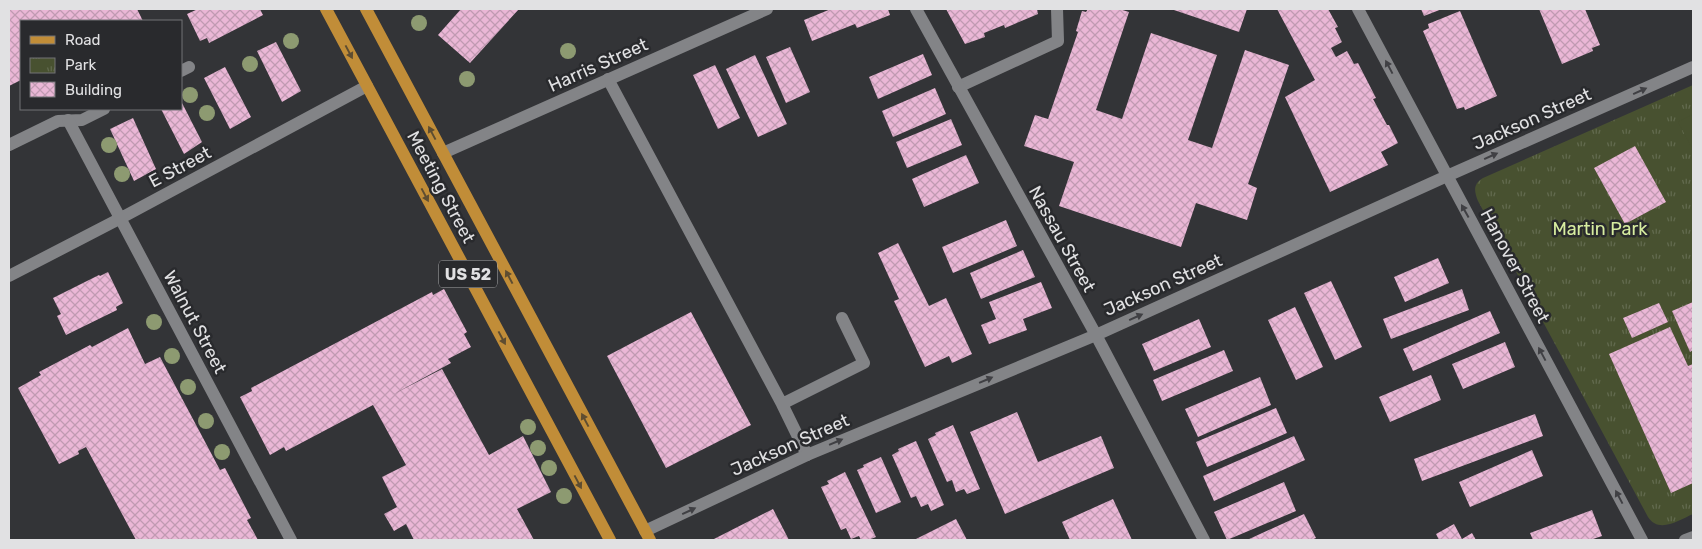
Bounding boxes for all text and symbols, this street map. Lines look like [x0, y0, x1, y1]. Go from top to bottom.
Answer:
legend [20, 20, 182, 110]
text: Road [65, 31, 101, 49]
street label: Harris Street [545, 33, 651, 97]
one-way arrow [345, 44, 353, 59]
text: Park [65, 56, 96, 74]
one-way arrow [1385, 60, 1393, 75]
text: Building [65, 81, 122, 99]
street label: Jackson Street [1469, 83, 1595, 155]
one-way arrow [1633, 86, 1647, 94]
street label: Meeting Street [402, 127, 480, 247]
one-way arrow [428, 127, 437, 140]
street label: E Street [145, 141, 215, 193]
one-way arrow [1484, 152, 1499, 161]
street label: Nassau Street [1024, 182, 1100, 296]
one-way arrow [421, 188, 430, 202]
one-way arrow [1461, 204, 1470, 217]
street label: Hanover Street [1476, 205, 1554, 327]
park label: Martin Park [1552, 218, 1648, 240]
street label: Jackson Street [1100, 249, 1226, 321]
road number: US 52 [439, 260, 497, 288]
street label: Walnut Street [159, 267, 231, 377]
one-way arrow [505, 269, 513, 284]
one-way arrow [1129, 312, 1143, 320]
one-way arrow [498, 331, 506, 346]
one-way arrow [1538, 347, 1546, 361]
one-way arrow [979, 376, 994, 383]
street label: Jackson Street [727, 409, 853, 481]
one-way arrow [581, 413, 590, 427]
one-way arrow [829, 438, 843, 446]
one-way arrow [574, 475, 583, 489]
one-way arrow [1615, 490, 1623, 505]
one-way arrow [682, 506, 696, 514]

